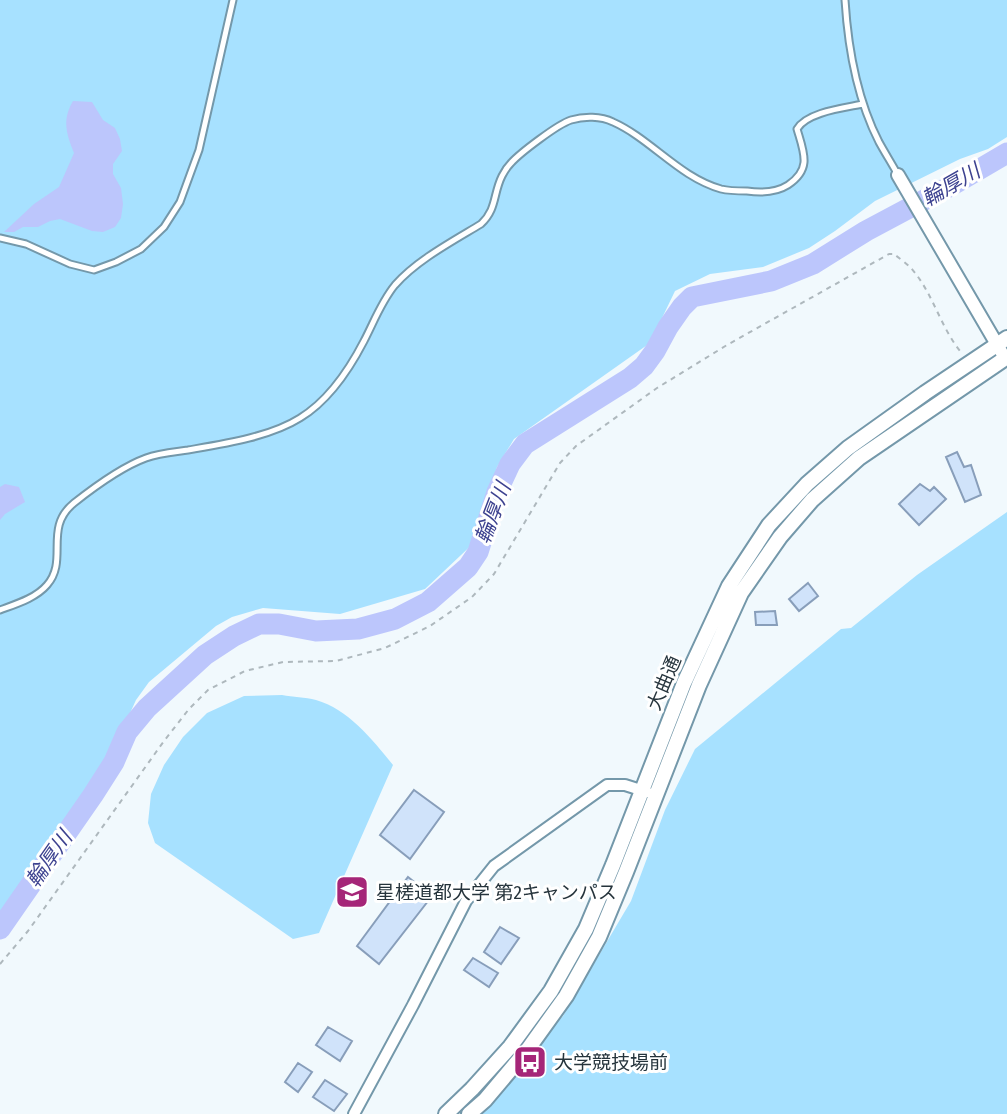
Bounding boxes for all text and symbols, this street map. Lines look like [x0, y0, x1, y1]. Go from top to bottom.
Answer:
water label: 輪厚川 [917, 157, 987, 212]
water label: 輪厚川 [470, 477, 517, 547]
street label: 大曲通 [642, 652, 686, 714]
water label: 輪厚川 [20, 824, 79, 892]
school or university icon: 星槎道都大学 第2キャンパス [333, 873, 371, 911]
place label: 星槎道都大学 第2キャンパス [376, 881, 617, 904]
bus stop icon: 大学競技場前 [511, 1043, 549, 1081]
place label: 大学競技場前 [554, 1051, 668, 1074]

